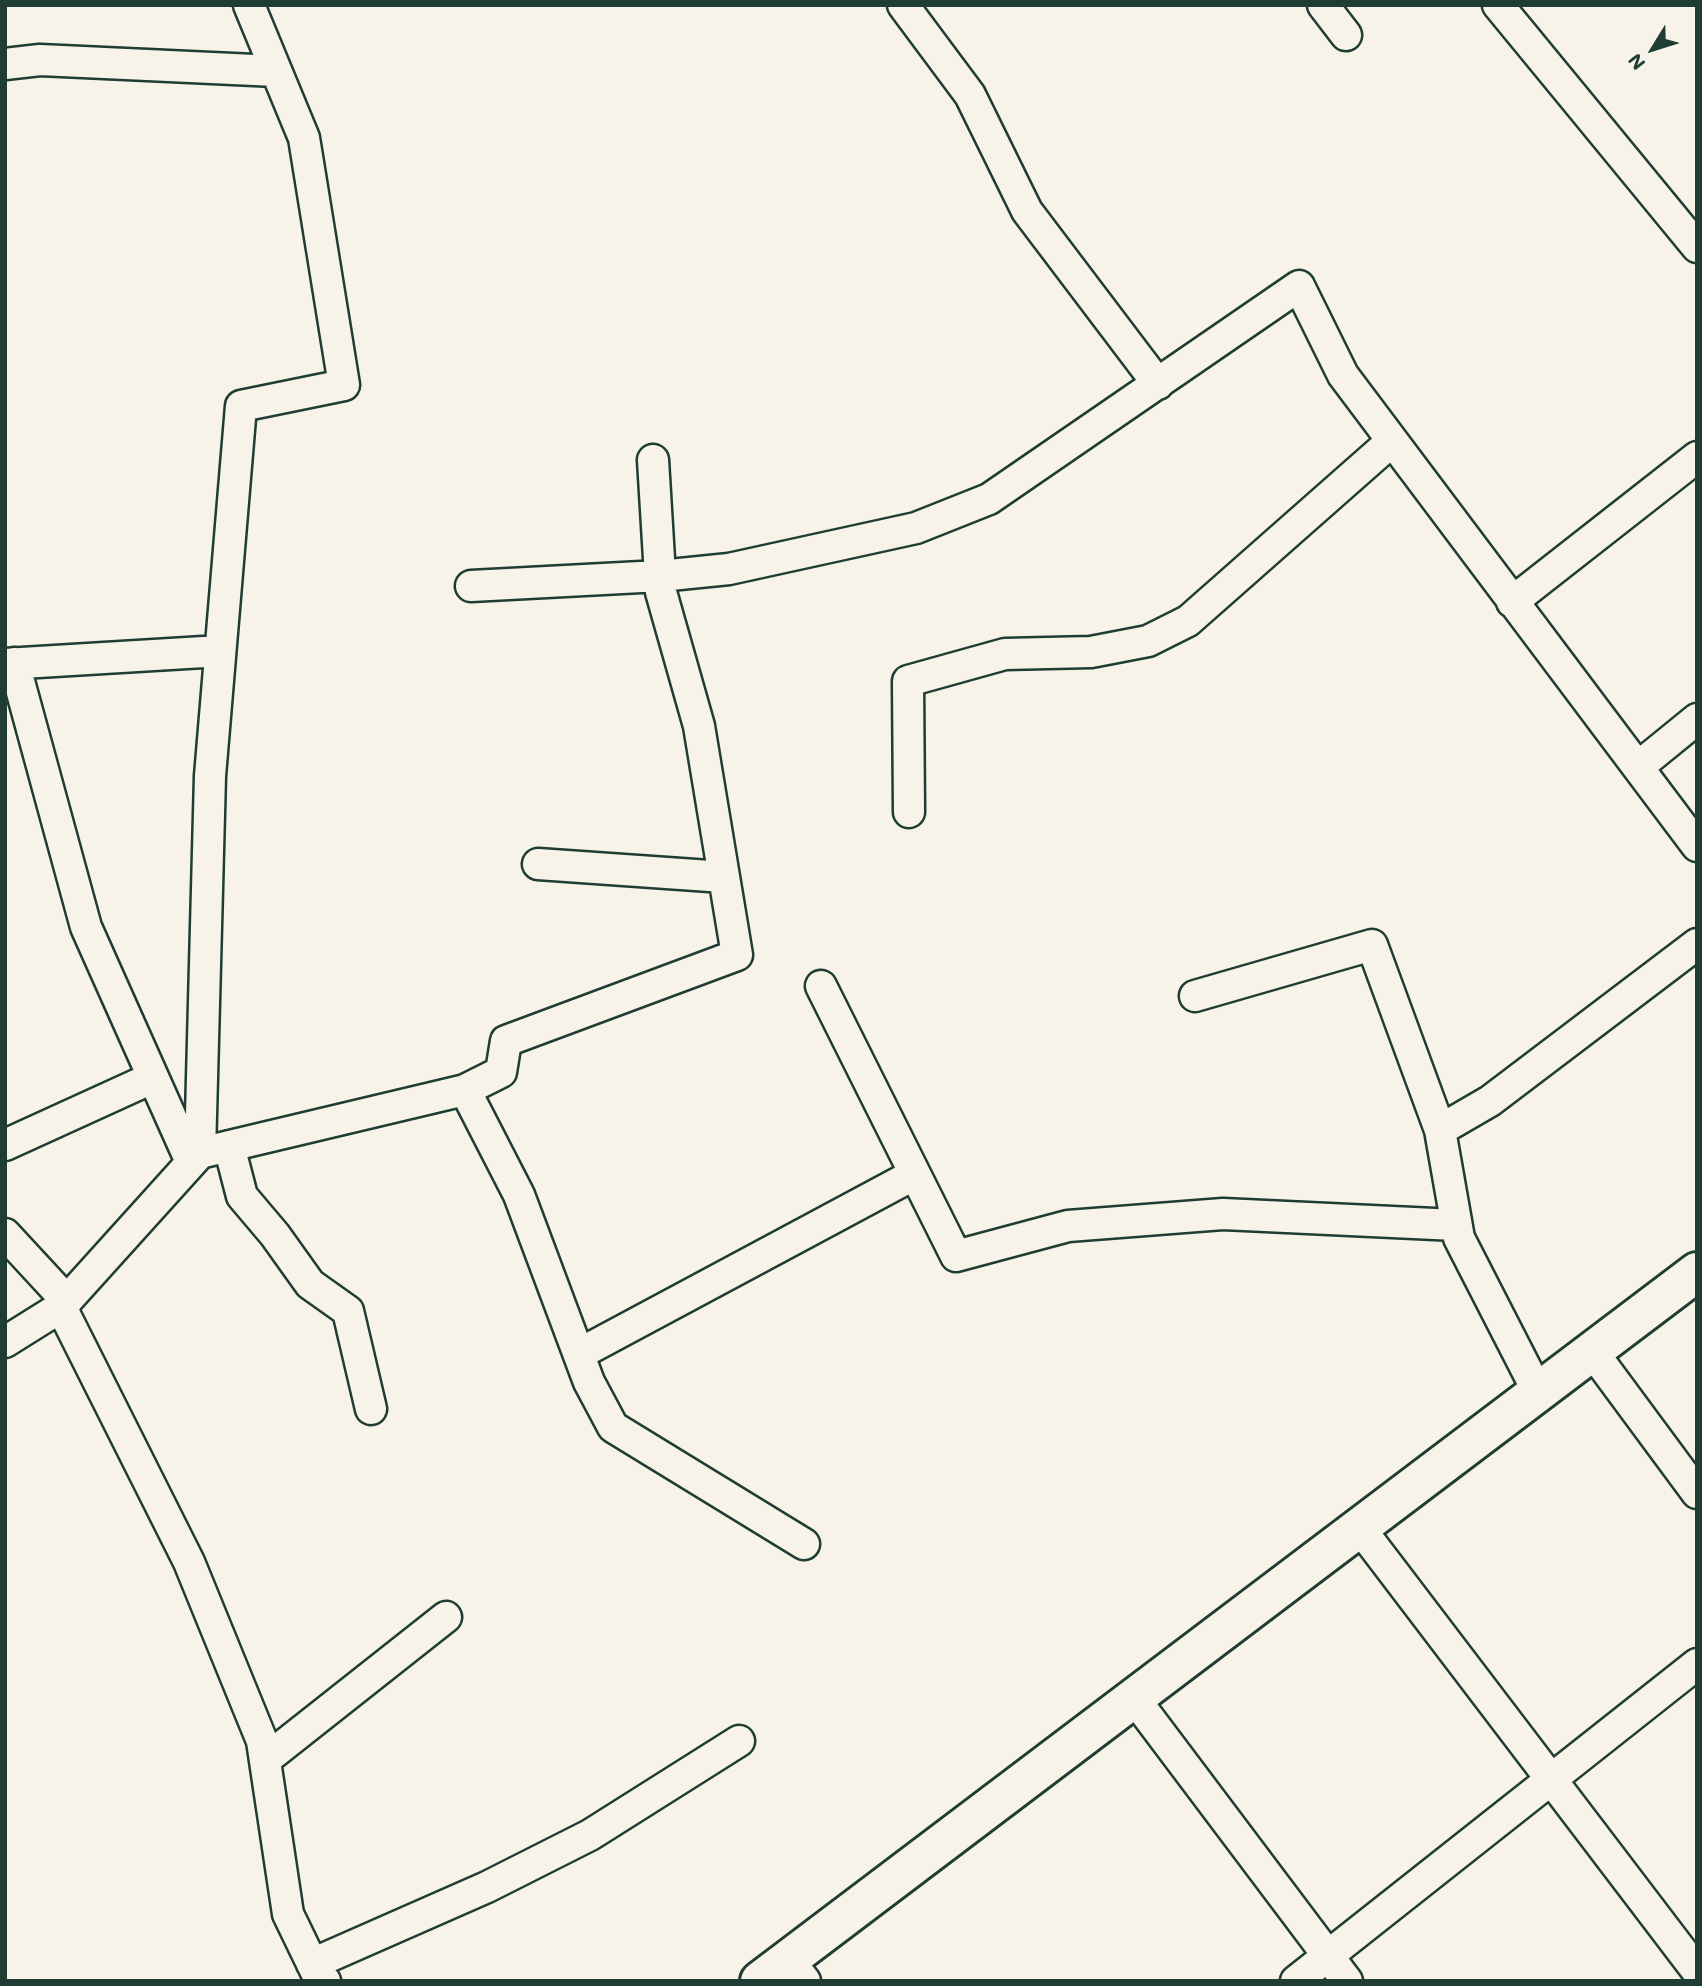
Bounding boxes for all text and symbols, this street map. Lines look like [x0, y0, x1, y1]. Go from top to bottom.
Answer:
north arrow [1618, 14, 1688, 84]
text: N [1622, 49, 1650, 76]

